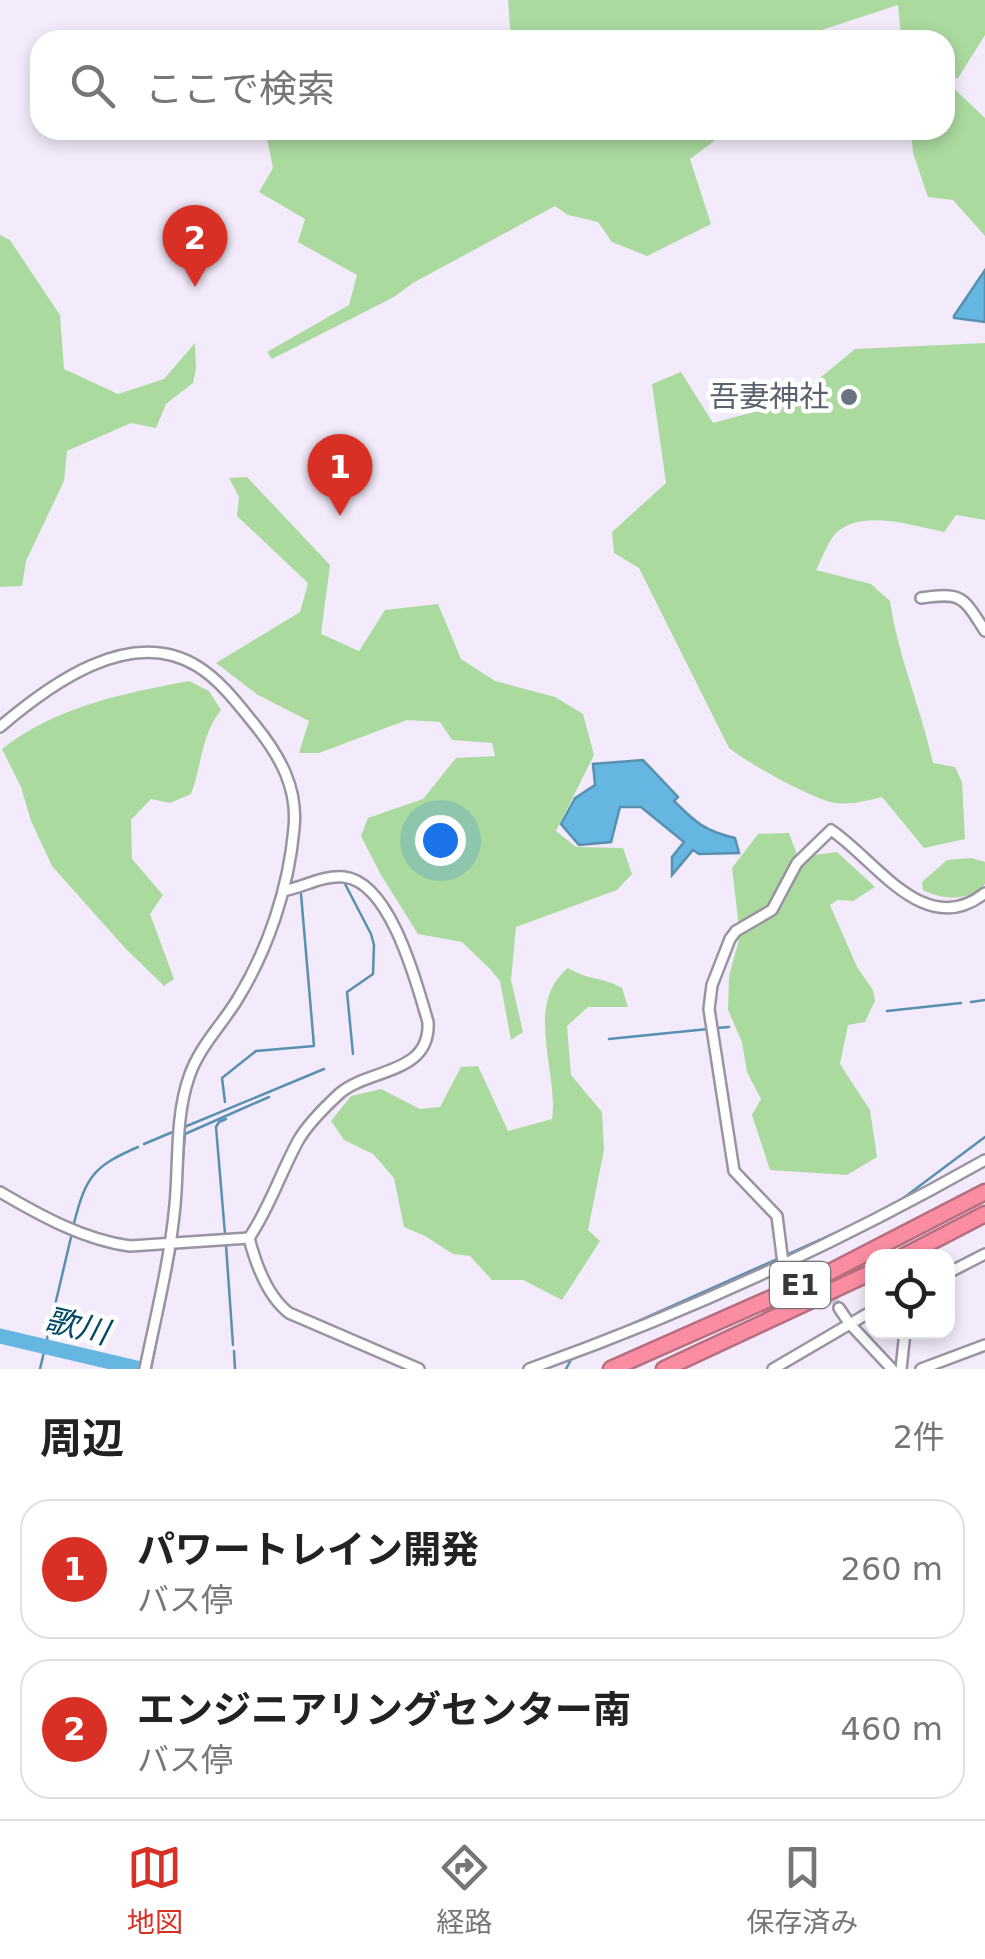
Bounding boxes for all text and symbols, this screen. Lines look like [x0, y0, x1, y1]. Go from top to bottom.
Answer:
search box [30, 30, 955, 140]
icon: search [65, 58, 120, 113]
text: ここで検索 [145, 67, 335, 111]
pin: 2 [162, 204, 228, 287]
place label: 吾妻神社 [709, 379, 829, 414]
marker: 吾妻神社 [838, 386, 860, 408]
pin: 1 [308, 434, 372, 516]
your location [415, 815, 466, 866]
map controls [865, 1249, 955, 1339]
button: locate [865, 1249, 955, 1339]
road number: E1 [770, 1262, 830, 1308]
water label: 歌川 [42, 1300, 115, 1352]
text: 周辺 [40, 1414, 124, 1463]
text: 2件 [893, 1418, 945, 1456]
text: パワートレイン開発 [137, 1528, 479, 1572]
text: 1 [63, 1550, 86, 1588]
text: 260 m [841, 1550, 943, 1588]
text: バス停 [137, 1581, 233, 1619]
text: エンジニアリングセンター南 [137, 1688, 631, 1732]
text: 2 [63, 1710, 86, 1748]
text: 460 m [841, 1710, 943, 1748]
text: バス停 [137, 1741, 233, 1779]
tab: 地図 [127, 1840, 183, 1940]
tab: 経路 [436, 1840, 492, 1940]
tab: 保存済み [746, 1840, 858, 1940]

